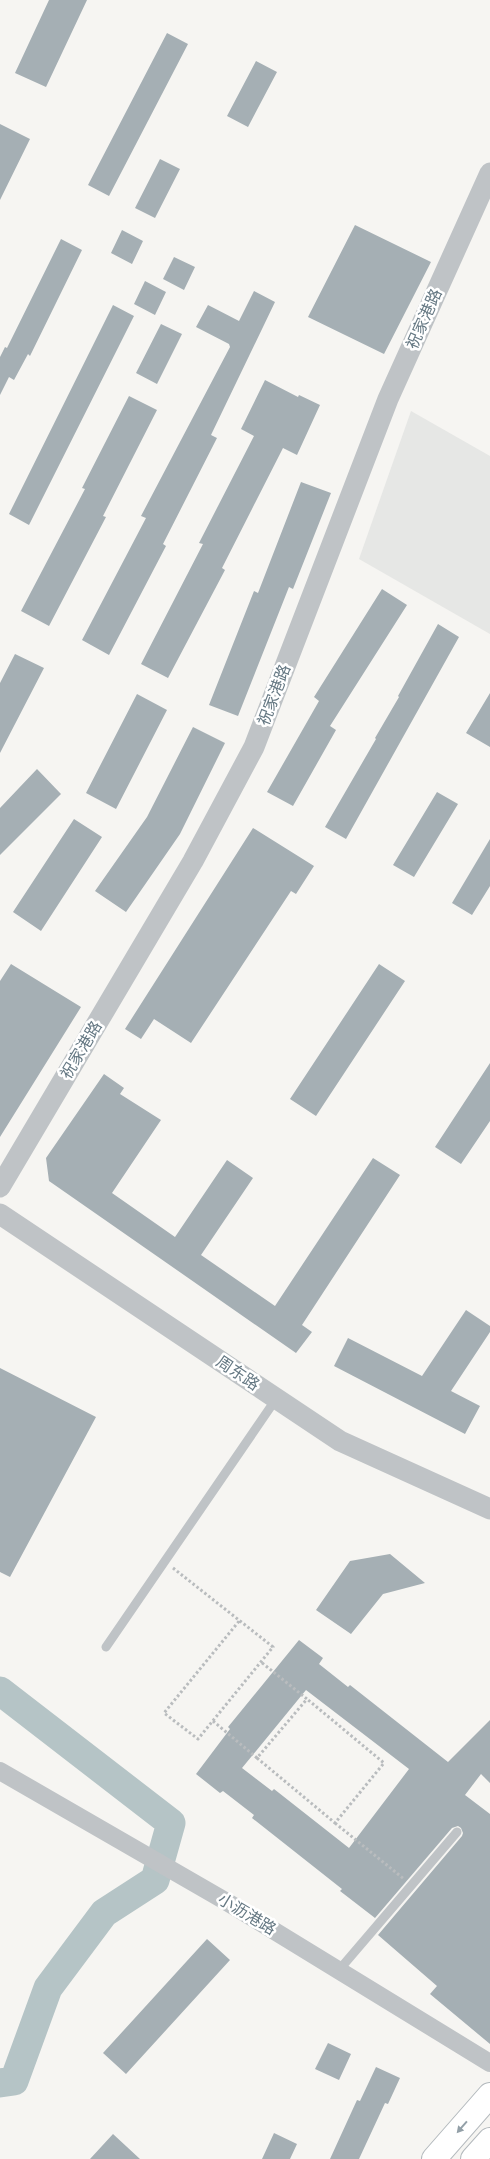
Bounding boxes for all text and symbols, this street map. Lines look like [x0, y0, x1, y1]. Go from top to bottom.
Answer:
street label: 祝家港路 [402, 286, 446, 352]
street label: 祝家港路 [254, 662, 294, 728]
street label: 祝家港路 [56, 1018, 106, 1082]
street label: 周东路 [213, 1352, 263, 1394]
street label: 小沥港路 [215, 1889, 279, 1939]
one-way arrow [457, 2121, 468, 2133]

